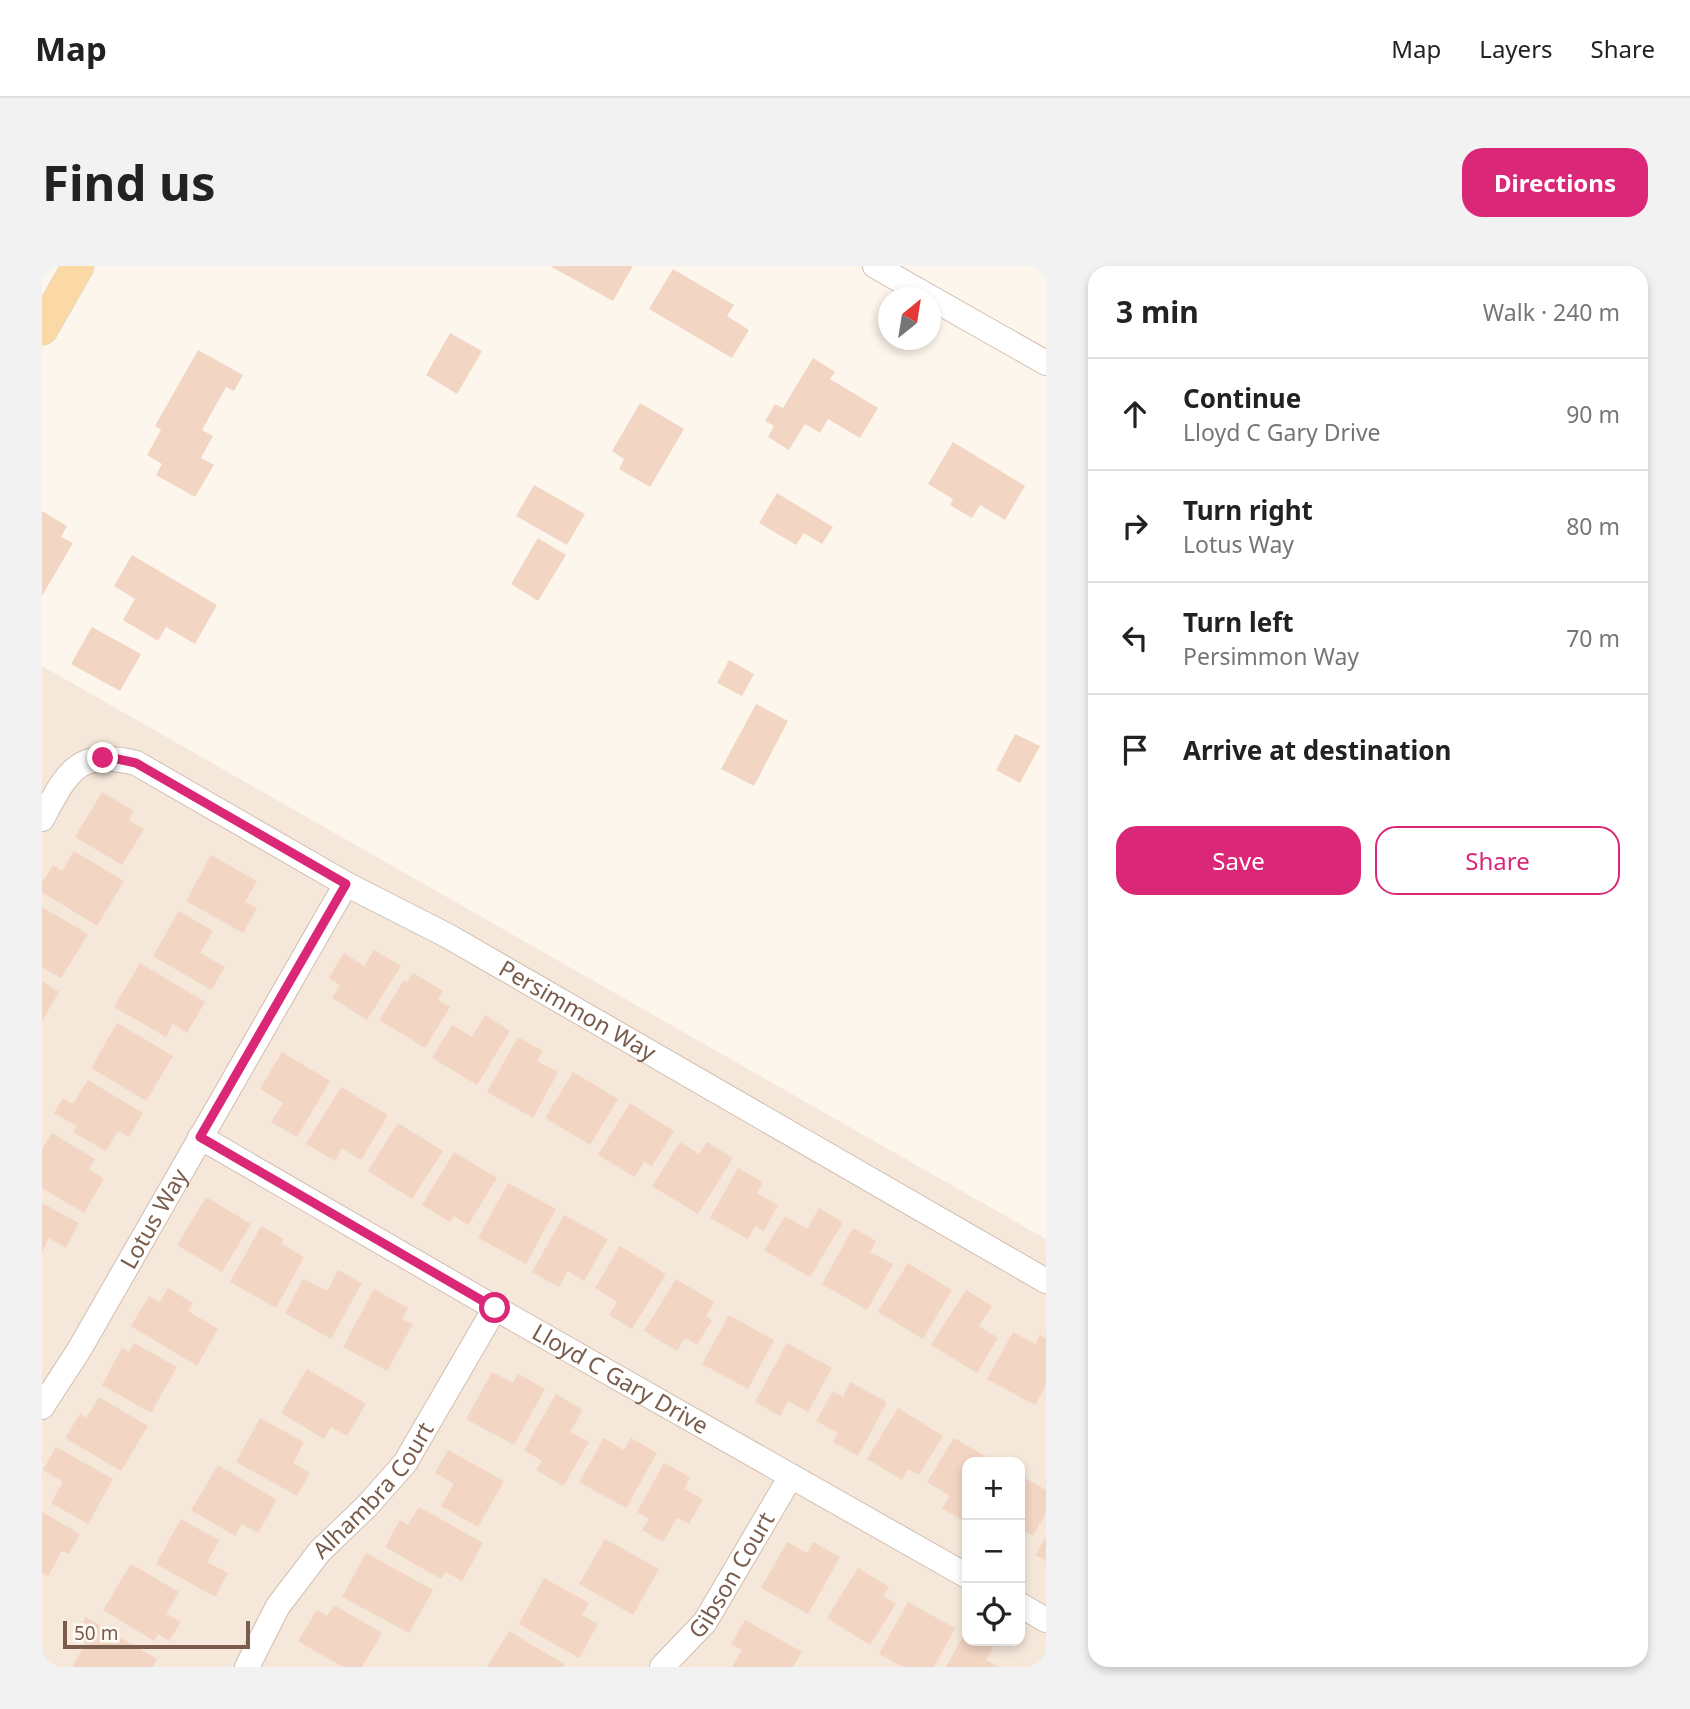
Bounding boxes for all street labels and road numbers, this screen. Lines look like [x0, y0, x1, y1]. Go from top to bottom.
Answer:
street label: Persimmon Way [494, 952, 662, 1068]
street label: Lotus Way [112, 1162, 195, 1275]
street label: Lloyd C Gary Drive [527, 1316, 715, 1441]
street label: Alhambra Court [305, 1416, 440, 1565]
street label: Gibson Court [681, 1506, 781, 1645]

